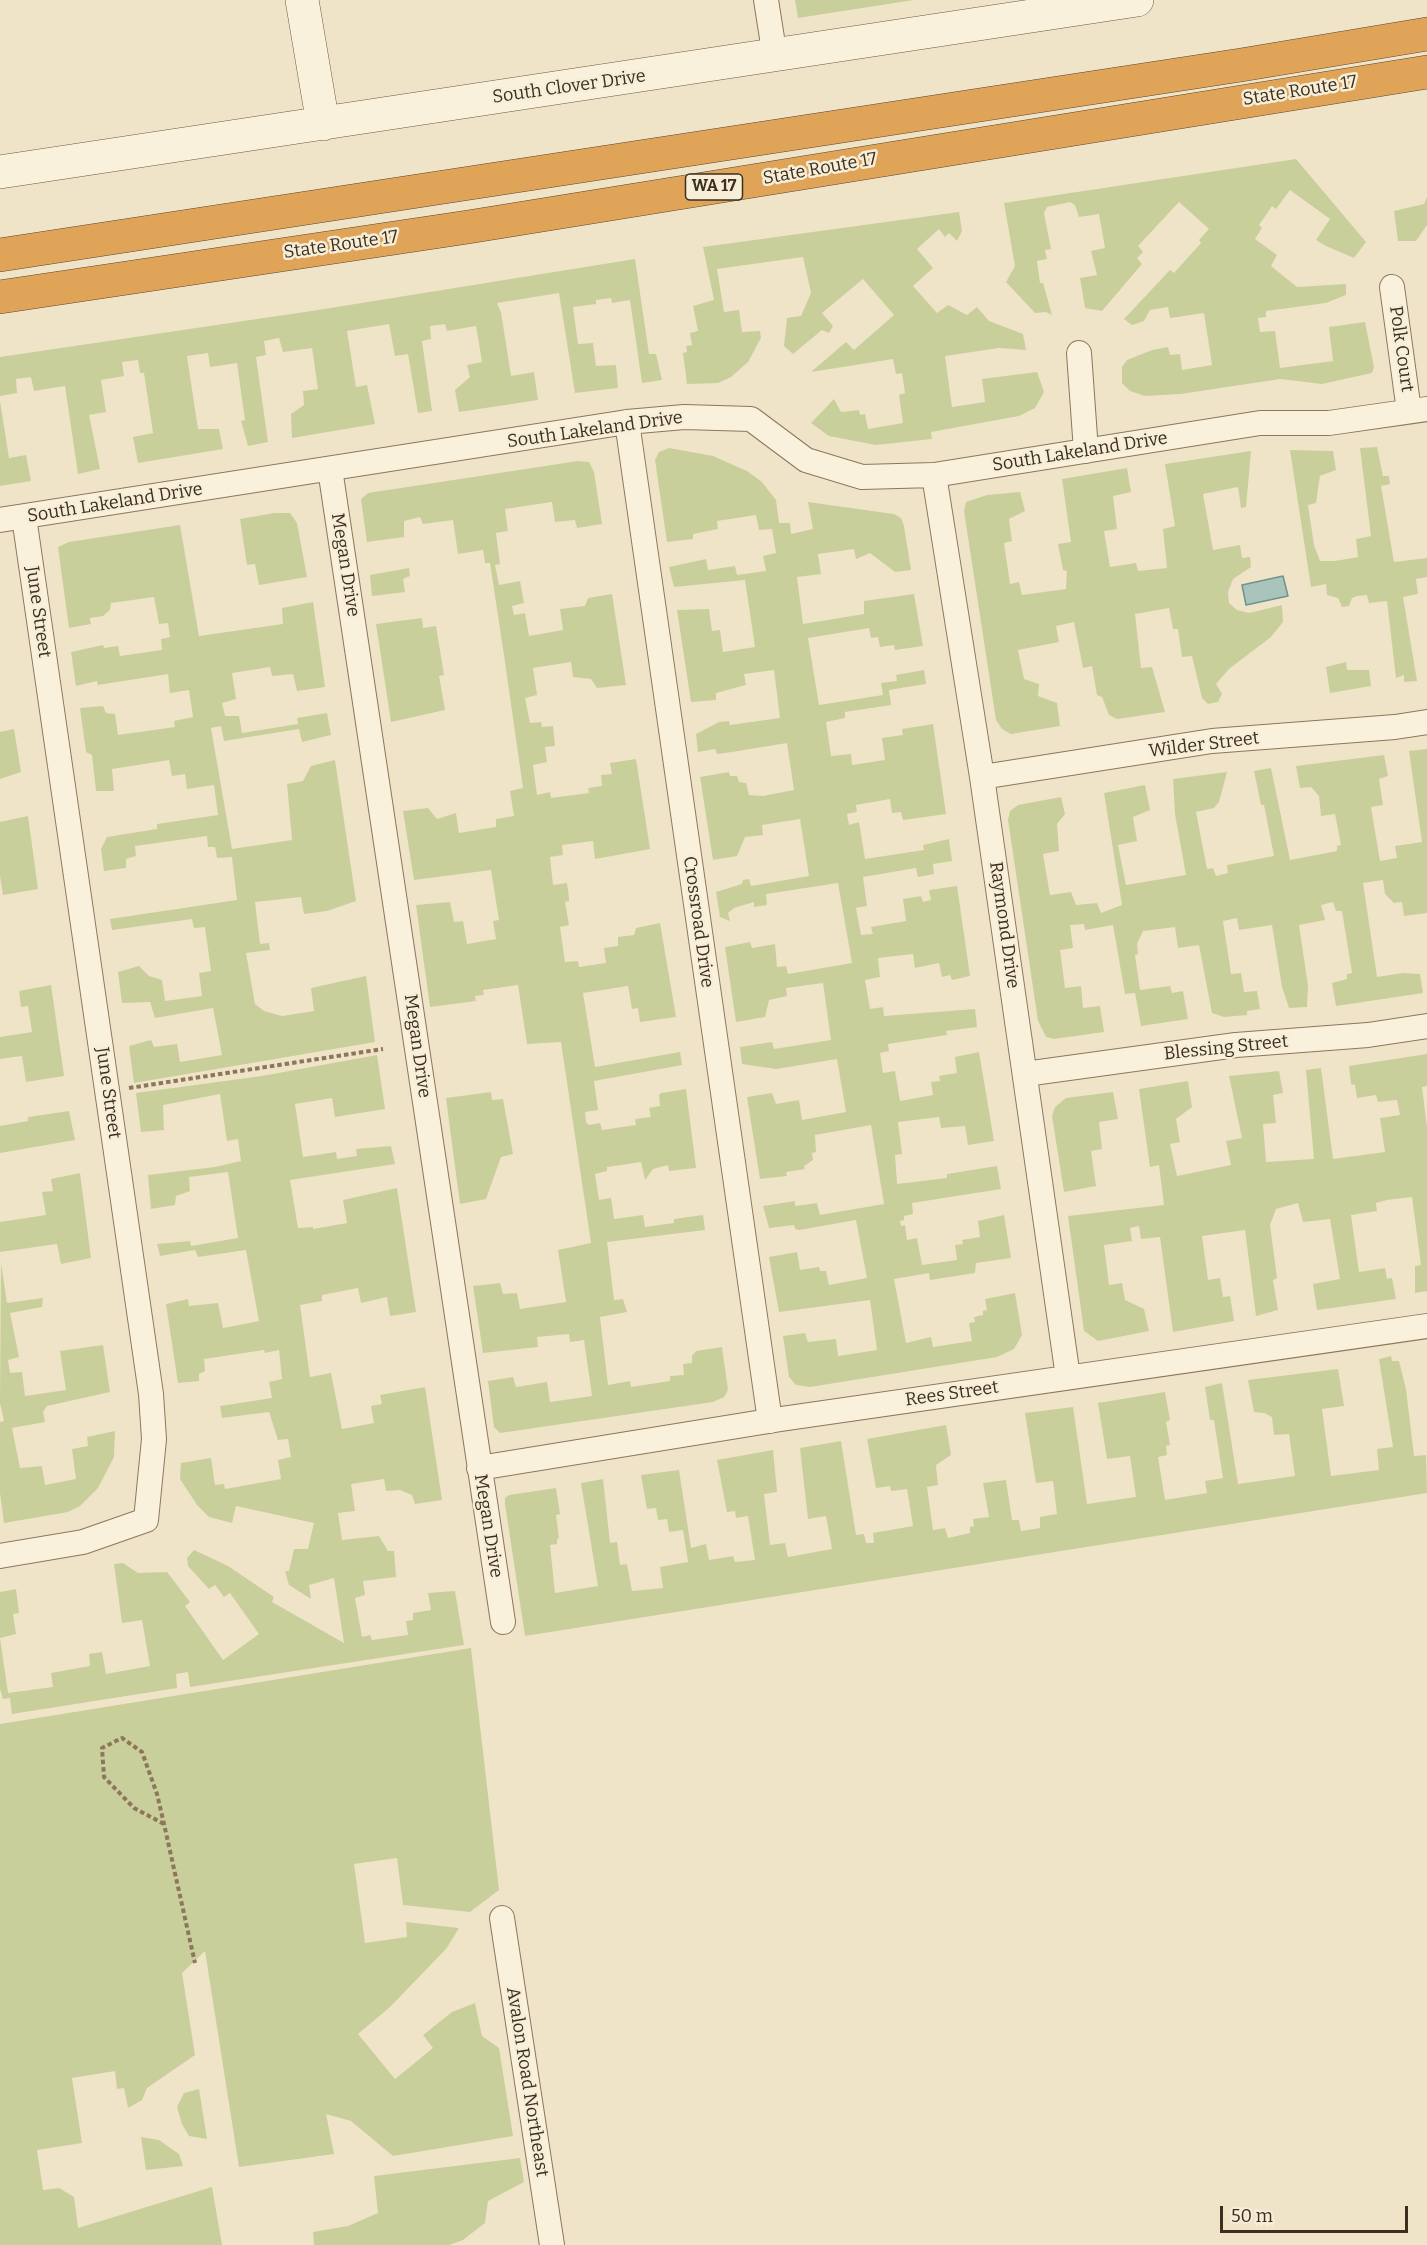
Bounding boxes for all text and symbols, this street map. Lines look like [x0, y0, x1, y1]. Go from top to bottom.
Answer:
street label: South Clover Drive [491, 66, 647, 108]
street label: State Route 17 [1241, 71, 1359, 111]
street label: State Route 17 [761, 148, 879, 190]
road number: WA 17 [686, 174, 742, 200]
street label: State Route 17 [282, 226, 400, 264]
street label: Polk Court [1384, 304, 1418, 394]
street label: South Lakeland Drive [506, 407, 684, 453]
street label: South Lakeland Drive [991, 427, 1169, 477]
street label: South Lakeland Drive [26, 478, 204, 528]
street label: Megan Drive [326, 512, 364, 618]
street label: June Street [21, 565, 55, 659]
street label: Wilder Street [1148, 728, 1260, 762]
street label: Crossroad Drive [678, 855, 718, 989]
street label: Raymond Drive [984, 860, 1024, 990]
street label: Megan Drive [399, 993, 435, 1099]
street label: Blessing Street [1163, 1031, 1289, 1065]
street label: June Street [91, 1046, 125, 1140]
street label: Rees Street [904, 1377, 1000, 1411]
street label: Megan Drive [469, 1473, 507, 1579]
street label: Avalon Road Northeast [501, 1986, 553, 2178]
scale bar [1223, 2194, 1410, 2232]
text: 50 m [1231, 2205, 1273, 2227]

